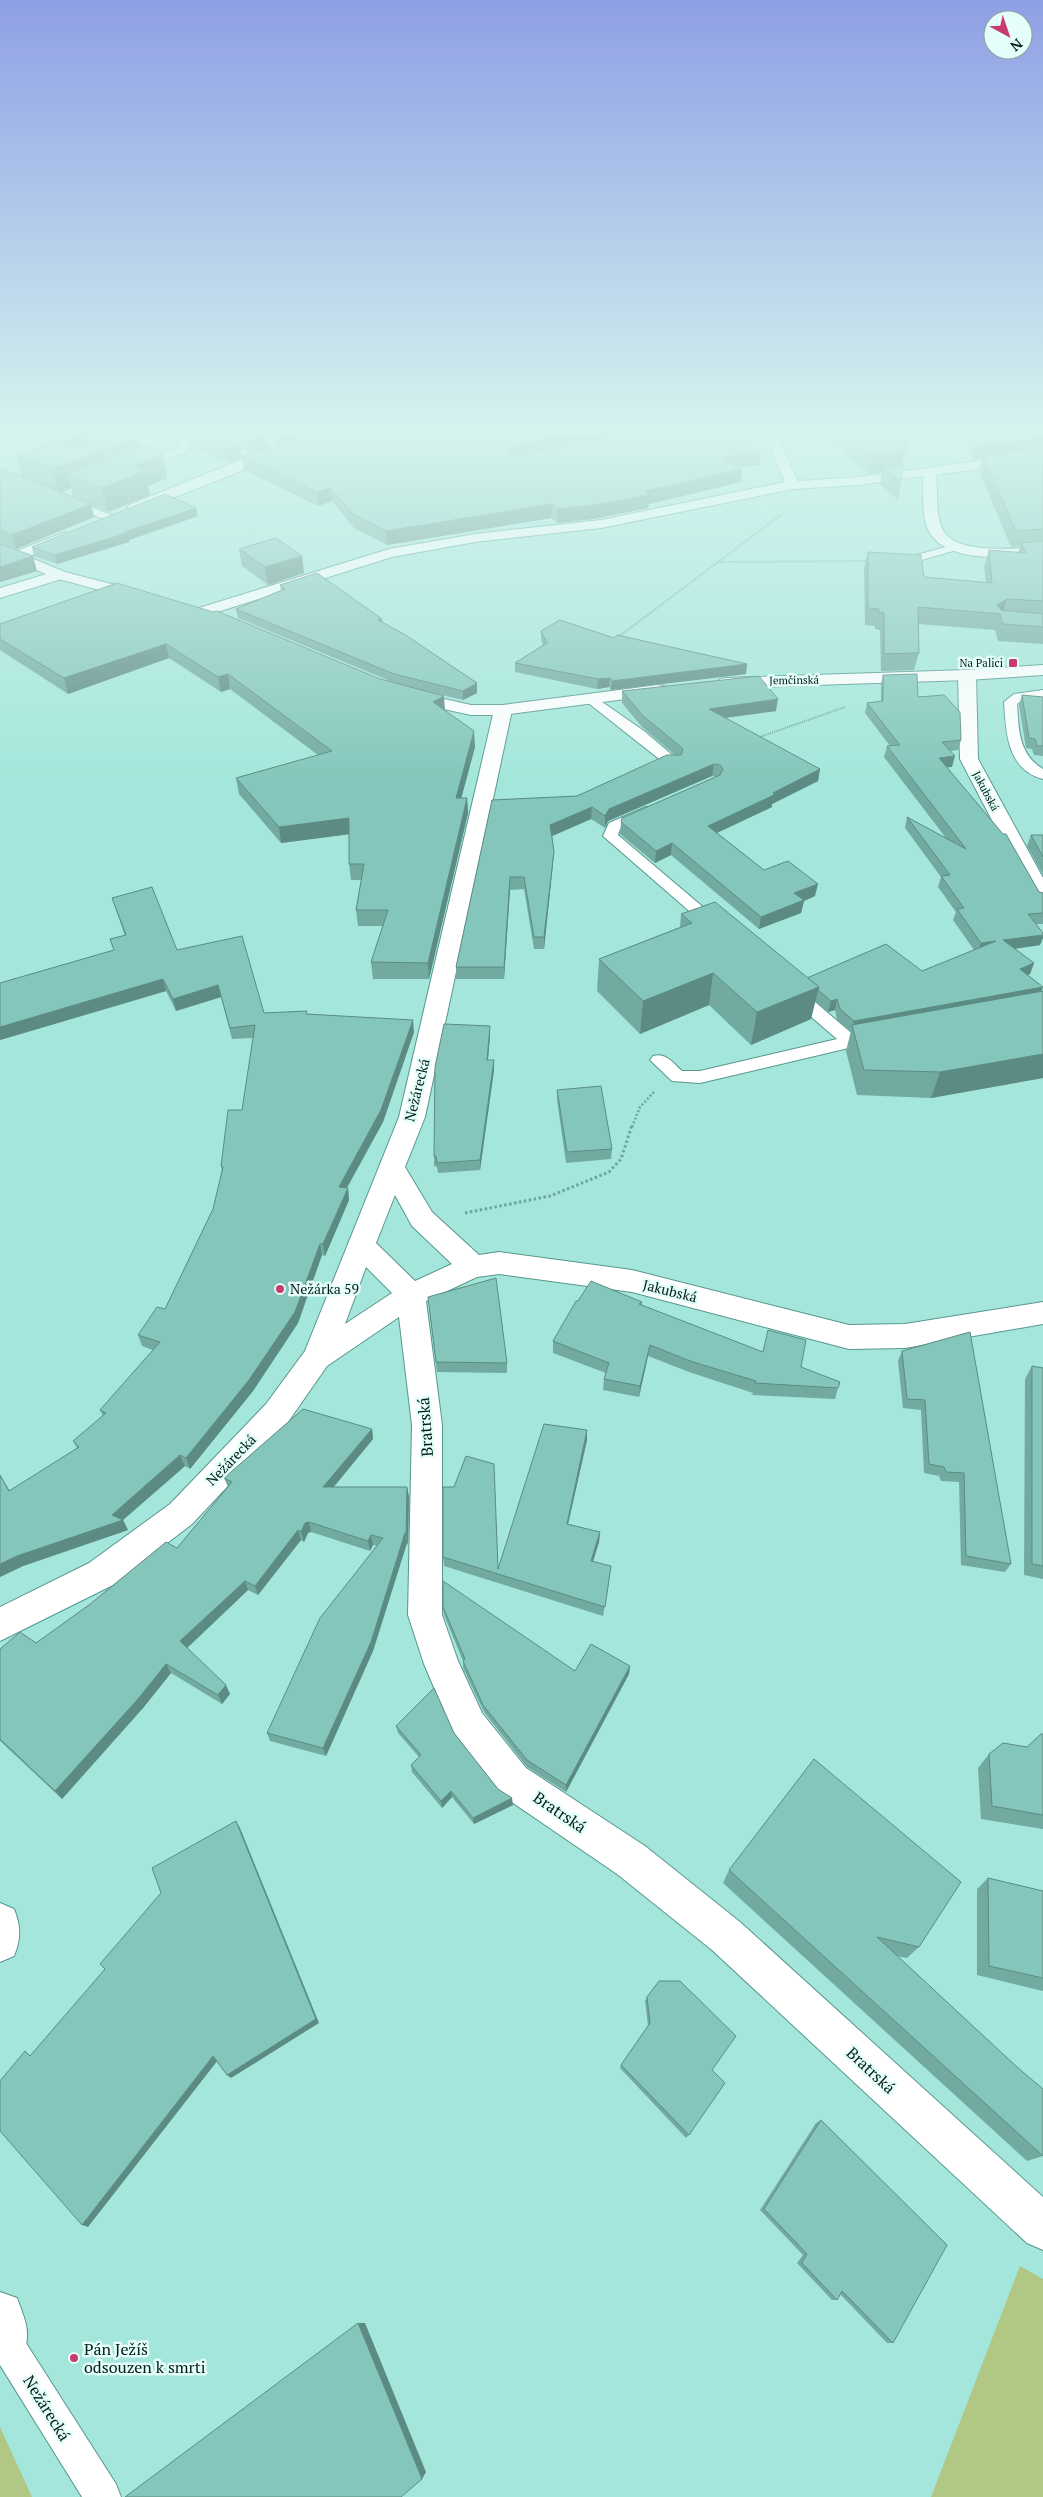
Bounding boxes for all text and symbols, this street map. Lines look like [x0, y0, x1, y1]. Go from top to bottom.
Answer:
north arrow [983, 10, 1033, 60]
text: N [1006, 35, 1027, 56]
place label: Na Palici [960, 656, 1003, 670]
marker: Na Palici [1007, 657, 1019, 669]
street label: Jemčinská [769, 673, 819, 687]
street label: Jakubská [970, 769, 1003, 814]
street label: Nežárecká [400, 1056, 434, 1123]
street label: Jakubská [641, 1275, 699, 1306]
place label: Nežárka 59 [290, 1279, 359, 1298]
marker: Nežárka 59 [274, 1283, 286, 1295]
street label: Bratrská [412, 1397, 438, 1457]
street label: Nežárecká [201, 1430, 260, 1489]
street label: Bratrská [529, 1786, 591, 1838]
street label: Bratrská [842, 2042, 900, 2098]
place label: Pán Ježíš odsouzen k smrti [84, 2338, 206, 2378]
marker: Pán Ježíš odsouzen k smrti [68, 2352, 80, 2364]
street label: Nežárecká [18, 2371, 76, 2445]

